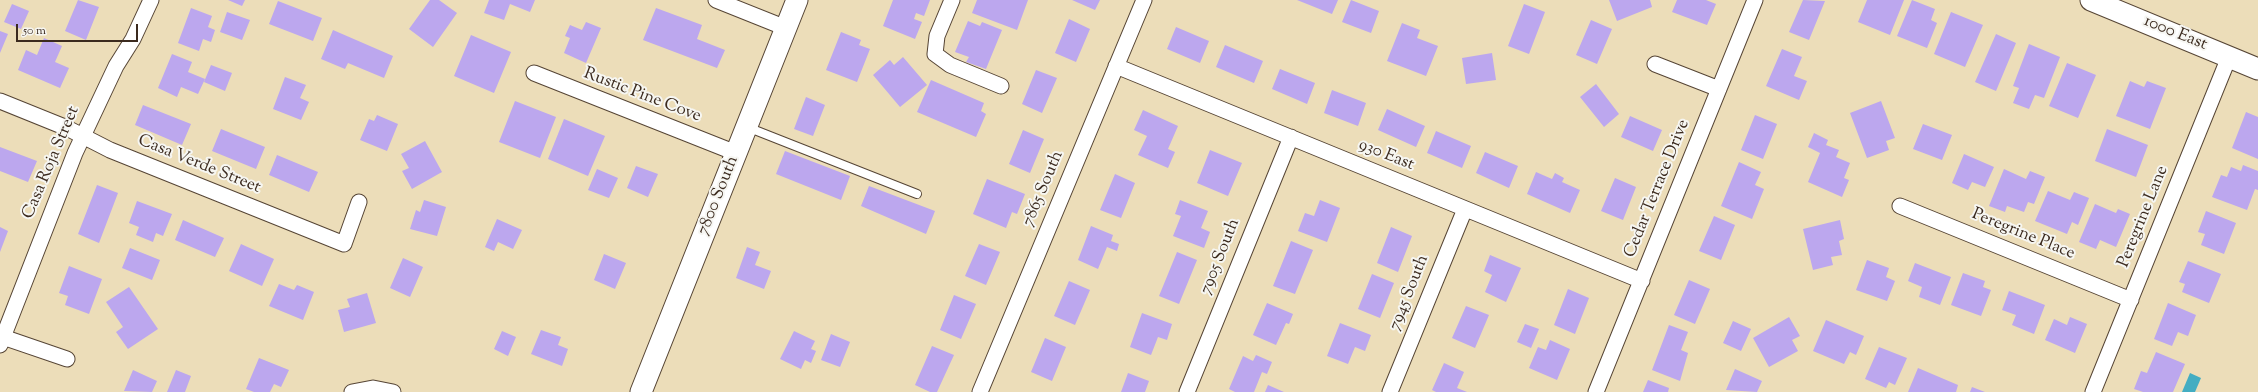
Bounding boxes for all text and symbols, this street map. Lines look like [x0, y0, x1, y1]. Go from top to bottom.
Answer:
street label: 1000 East [2140, 12, 2210, 56]
scale bar [18, 16, 140, 42]
text: 50 m [23, 22, 46, 40]
street label: Rustic Pine Cove [580, 64, 704, 128]
street label: Casa Roja Street [19, 104, 85, 222]
street label: Cedar Terrace Drive [1621, 117, 1695, 261]
street label: Casa Verde Street [135, 131, 263, 199]
street label: 930 East [1355, 136, 1417, 176]
street label: 7865 South [1019, 148, 1069, 230]
street label: 7800 South [694, 153, 744, 239]
street label: Peregrine Lane [2114, 163, 2174, 271]
street label: Peregrine Place [1968, 205, 2078, 265]
street label: 7905 South [1197, 216, 1245, 298]
street label: 7945 South [1386, 252, 1434, 334]

